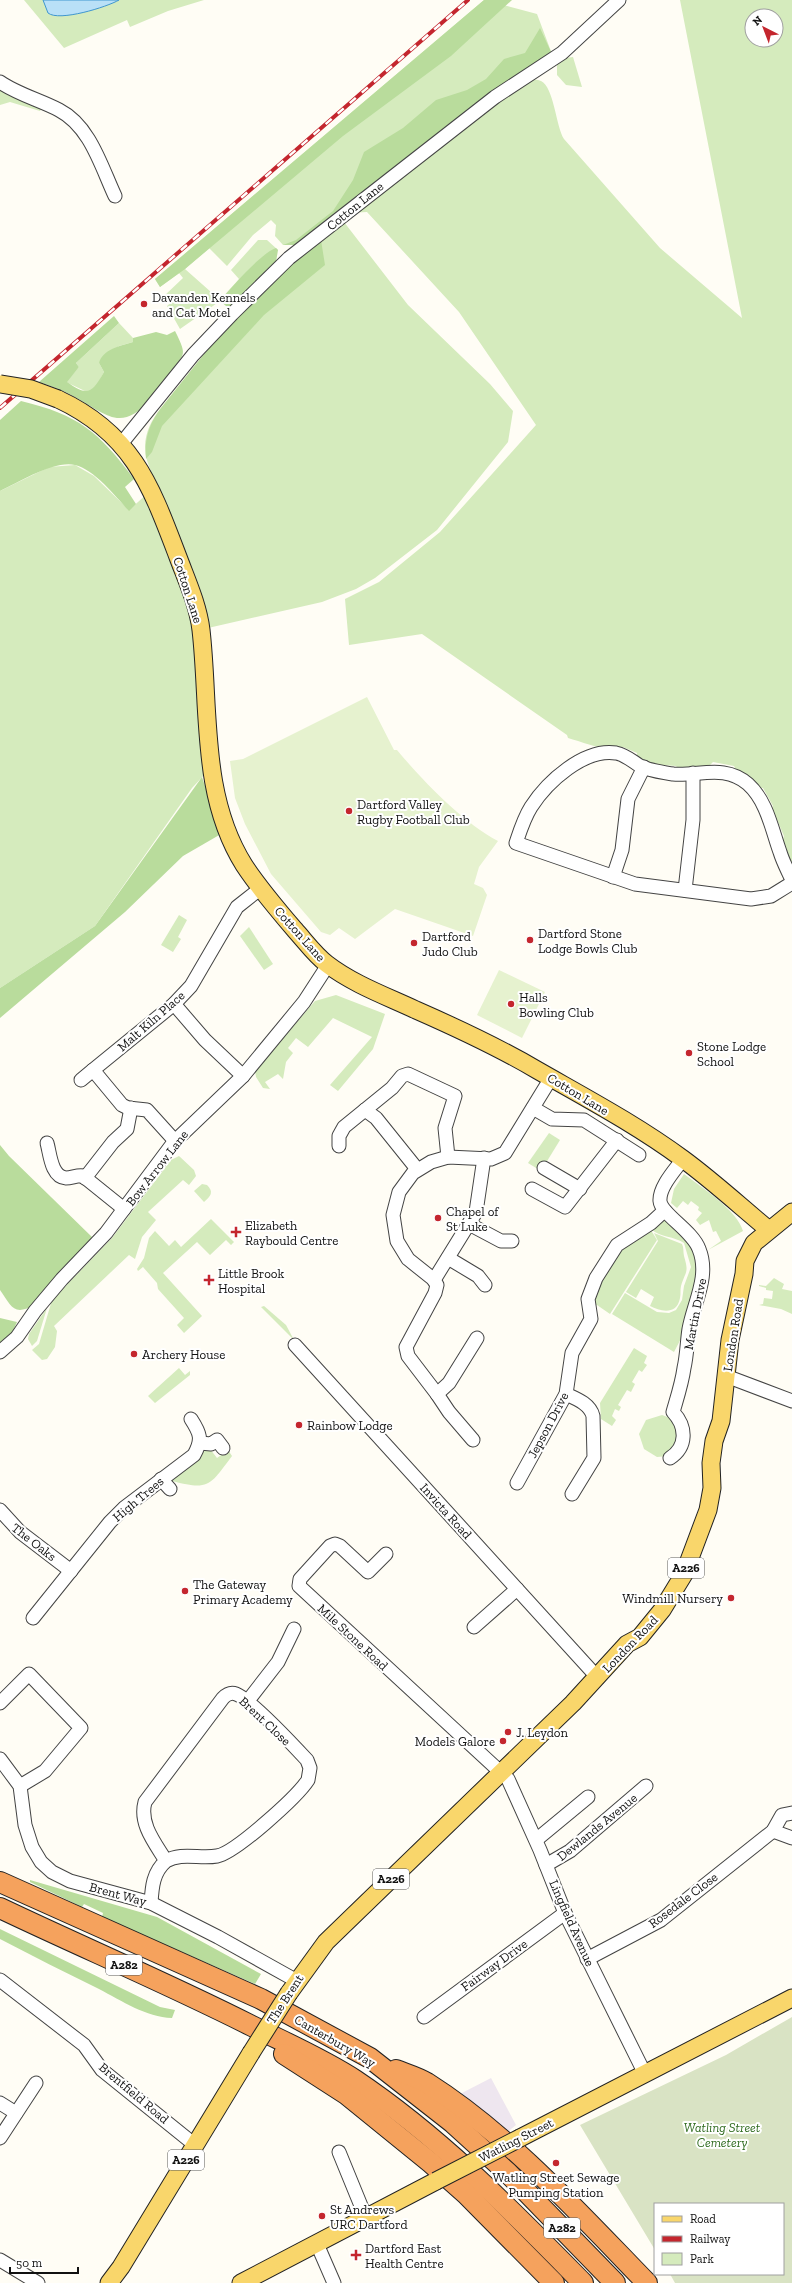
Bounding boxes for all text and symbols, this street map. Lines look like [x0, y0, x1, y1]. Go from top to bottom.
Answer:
north arrow [744, 8, 784, 48]
text: N [750, 13, 766, 29]
street label: Cotton Lane [324, 179, 386, 233]
place label: Davanden Kennels and Cat Motel [152, 290, 256, 320]
marker: Davanden Kennels and Cat Motel [139, 299, 149, 309]
street label: Cotton Lane [170, 555, 206, 625]
place label: Dartford Valley Rugby Football Club [357, 797, 470, 827]
marker: Dartford Valley Rugby Football Club [344, 806, 354, 816]
street label: Cotton Lane [271, 903, 329, 965]
place label: Dartford Stone Lodge Bowls Club [538, 926, 638, 956]
place label: Dartford Judo Club [422, 929, 478, 959]
marker: Dartford Stone Lodge Bowls Club [525, 935, 535, 945]
marker: Dartford Judo Club [409, 938, 419, 948]
street label: Malt Kiln Place [114, 988, 188, 1054]
place label: Halls Bowling Club [519, 990, 594, 1020]
marker: Halls Bowling Club [506, 999, 516, 1009]
place label: Stone Lodge School [697, 1039, 766, 1069]
marker: Stone Lodge School [684, 1048, 694, 1058]
street label: Cotton Lane [545, 1070, 611, 1118]
street label: Bow Arrow Lane [123, 1127, 191, 1209]
place label: Chapel of St Luke [446, 1204, 499, 1234]
marker: Chapel of St Luke [433, 1213, 443, 1223]
place label: Elizabeth Raybould Centre [245, 1218, 338, 1248]
marker: Elizabeth Raybould Centre [230, 1226, 242, 1238]
place label: Little Brook Hospital [218, 1266, 285, 1296]
marker: Little Brook Hospital [203, 1274, 215, 1286]
street label: Martin Drive [681, 1277, 709, 1351]
street label: London Road [720, 1298, 746, 1372]
place label: Archery House [142, 1347, 225, 1362]
marker: Archery House [129, 1349, 139, 1359]
street label: Jepson Drive [524, 1390, 572, 1460]
place label: Rainbow Lodge [307, 1418, 393, 1433]
marker: Rainbow Lodge [294, 1420, 304, 1430]
street label: High Trees [110, 1473, 167, 1525]
street label: Invicta Road [417, 1480, 475, 1542]
street label: The Oaks [9, 1520, 60, 1564]
road number: A226 [668, 1558, 704, 1578]
place label: The Gateway Primary Academy [193, 1577, 293, 1607]
marker: The Gateway Primary Academy [180, 1586, 190, 1596]
place label: Windmill Nursery [622, 1591, 723, 1606]
marker: Windmill Nursery [726, 1593, 736, 1603]
street label: Mile Stone Road [315, 1601, 391, 1673]
street label: London Road [599, 1612, 661, 1676]
street label: Brent Close [236, 1693, 294, 1749]
place label: J. Leydon [516, 1725, 568, 1740]
marker: J. Leydon [503, 1727, 513, 1737]
place label: Models Galore [415, 1734, 495, 1749]
marker: Models Galore [498, 1736, 508, 1746]
street label: Dewlands Avenue [554, 1790, 640, 1864]
road number: A226 [373, 1869, 409, 1889]
street label: Rosedale Close [645, 1869, 721, 1931]
street label: Lingfield Avenue [546, 1877, 598, 1969]
street label: Brent Way [88, 1879, 149, 1909]
street label: Fairway Drive [458, 1936, 530, 1994]
road number: A282 [106, 1955, 142, 1975]
street label: The Brent [263, 1971, 307, 2027]
street label: Canterbury Way [292, 2012, 379, 2070]
street label: Brentfield Road [96, 2059, 172, 2127]
street label: Watling Street [476, 2115, 556, 2165]
park label: Watling Street Cemetery [684, 2120, 761, 2150]
road number: A226 [168, 2150, 204, 2170]
marker: Watling Street Sewage Pumping Station [551, 2158, 561, 2168]
place label: Watling Street Sewage Pumping Station [493, 2170, 619, 2200]
place label: St Andrews URC Dartford [330, 2202, 408, 2232]
legend [654, 2203, 784, 2275]
marker: St Andrews URC Dartford [317, 2211, 327, 2221]
text: Road [690, 2212, 716, 2226]
road number: A282 [544, 2218, 580, 2238]
text: Railway [690, 2232, 731, 2246]
place label: Dartford East Health Centre [365, 2241, 444, 2271]
scale bar [10, 2249, 78, 2275]
marker: Dartford East Health Centre [350, 2249, 362, 2261]
text: Park [690, 2252, 715, 2266]
text: 50 m [16, 2256, 43, 2270]

